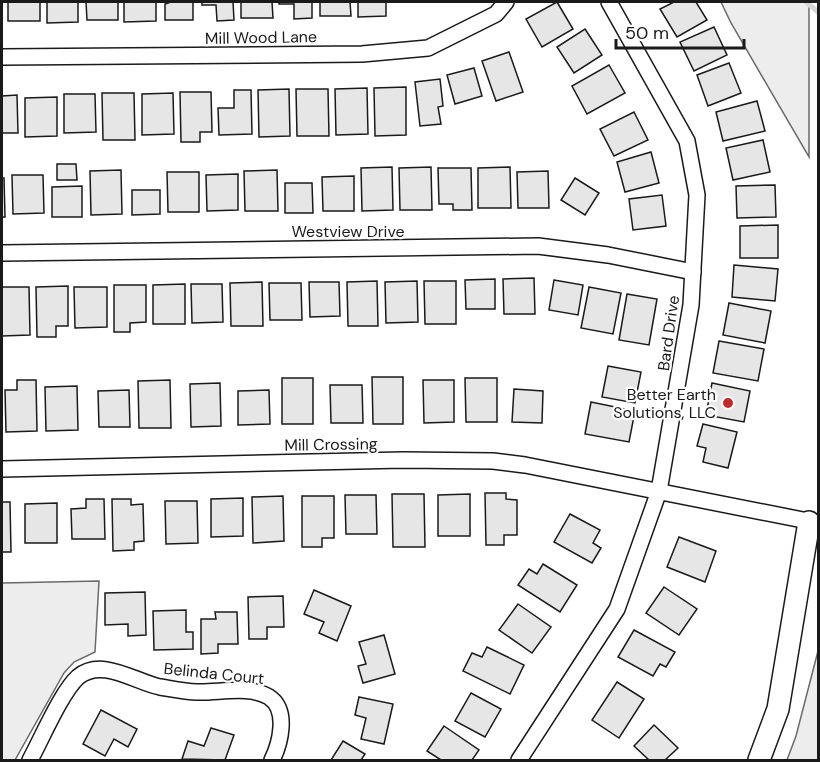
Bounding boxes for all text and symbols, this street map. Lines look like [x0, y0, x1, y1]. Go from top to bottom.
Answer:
scale bar [616, 12, 744, 50]
text: 50 m [625, 21, 669, 45]
street label: Mill Wood Lane [205, 26, 317, 49]
street label: Westview Drive [291, 221, 405, 242]
street label: Bard Drive [653, 294, 684, 372]
place label: Better Earth Solutions, LLC [613, 384, 716, 423]
marker: Better Earth Solutions, LLC [721, 396, 735, 410]
street label: Mill Crossing [284, 433, 378, 456]
street label: Belinda Court [163, 658, 265, 689]

